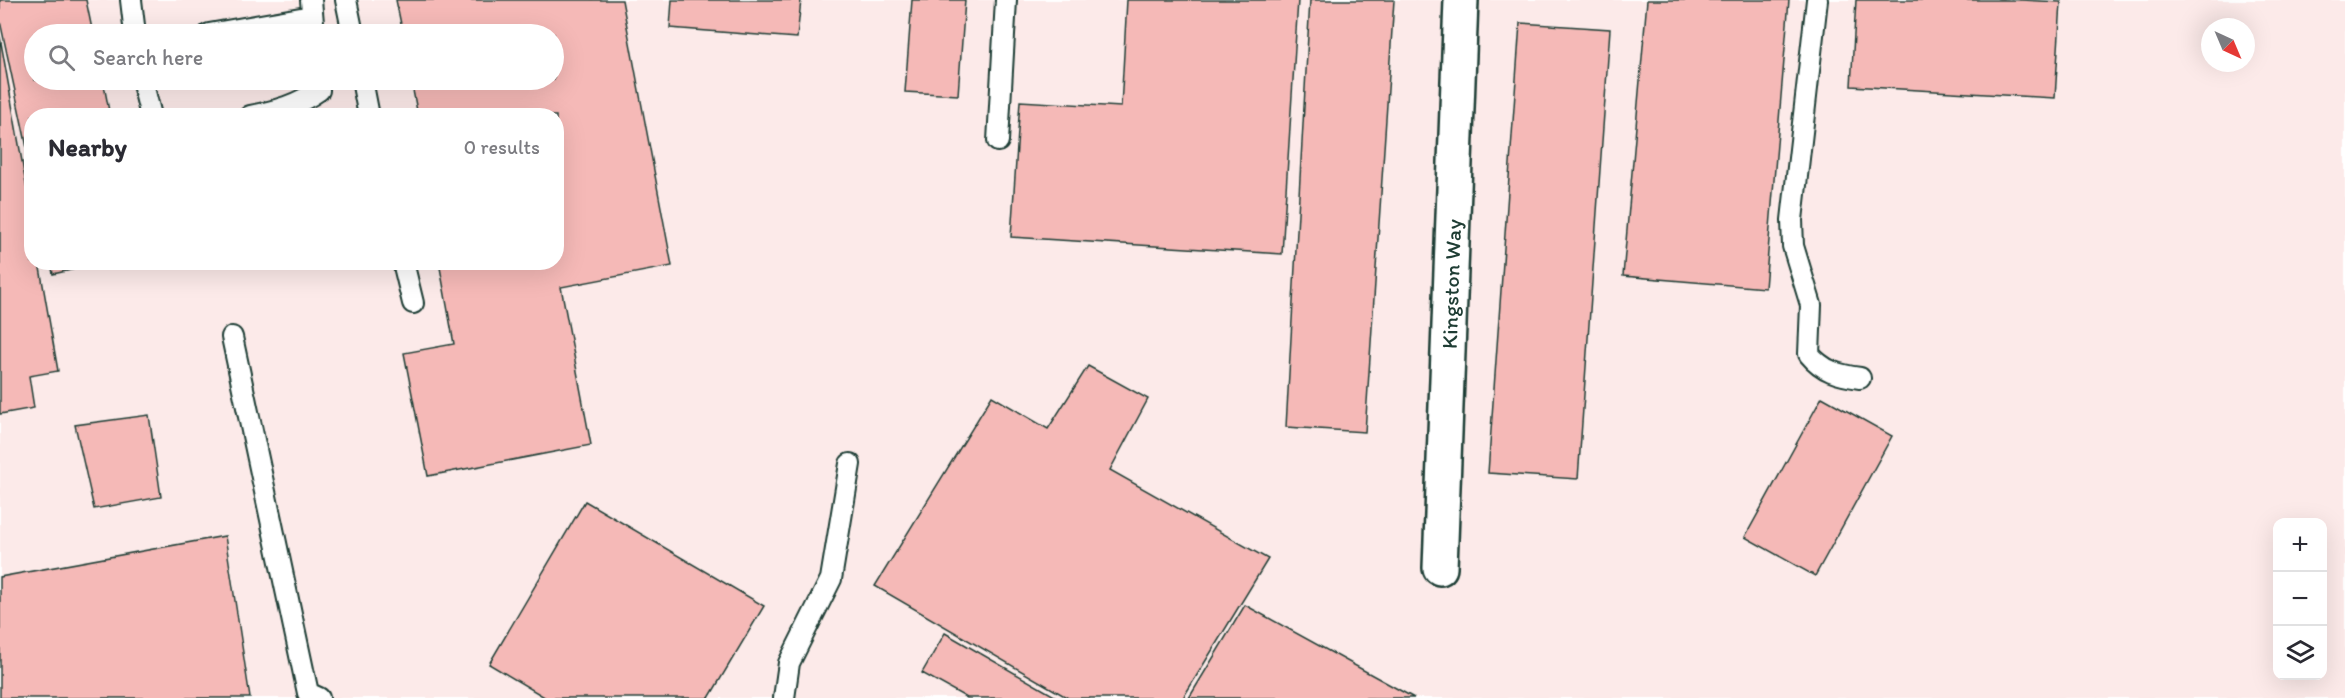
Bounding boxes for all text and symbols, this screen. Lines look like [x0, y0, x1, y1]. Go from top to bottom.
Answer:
north arrow [2201, 18, 2255, 72]
search box [24, 24, 564, 90]
icon: search [45, 41, 78, 74]
text: Search here [93, 44, 203, 71]
text: Nearby [48, 131, 127, 163]
text: 0 results [464, 135, 540, 159]
street label: Kingston Way [1436, 218, 1467, 349]
map controls [2273, 518, 2327, 680]
button: + [2273, 518, 2327, 572]
button: − [2273, 572, 2327, 626]
button: layers [2273, 626, 2327, 680]

